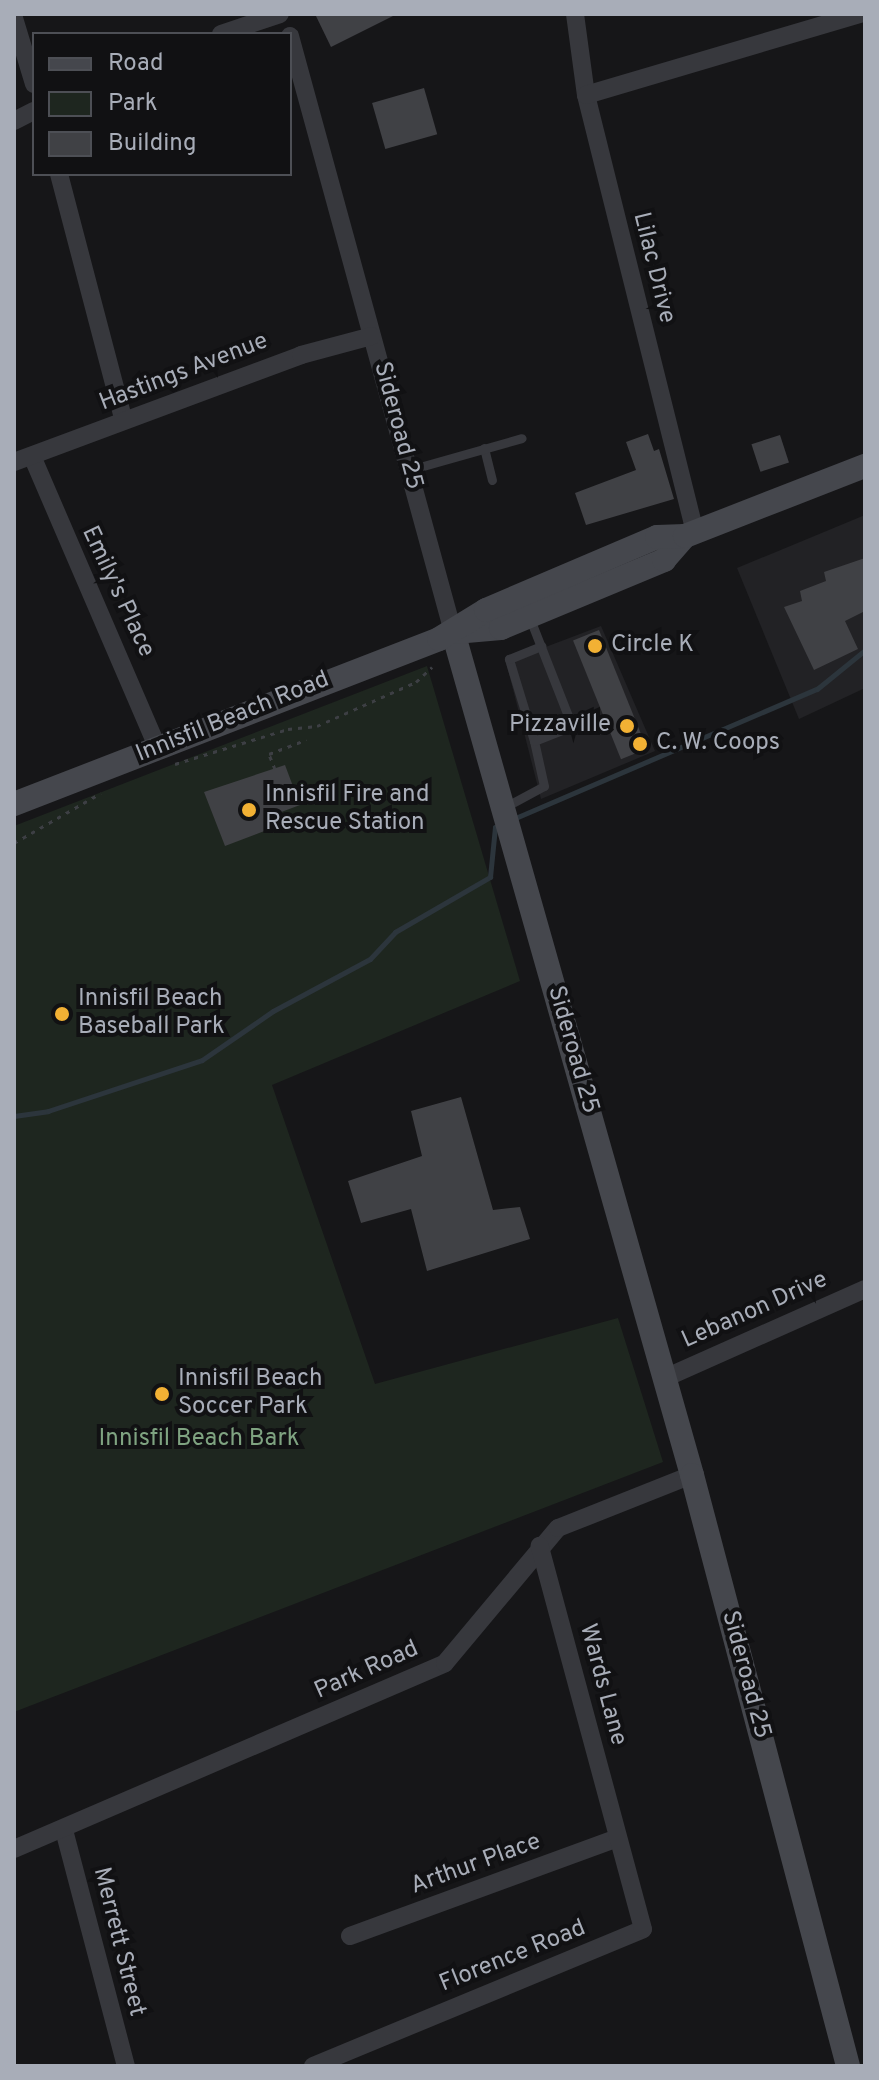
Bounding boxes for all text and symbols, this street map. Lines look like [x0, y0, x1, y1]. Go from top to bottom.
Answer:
legend [32, 32, 292, 176]
text: Road [108, 49, 164, 79]
text: Park [108, 89, 158, 119]
text: Building [108, 129, 197, 159]
street label: Lilac Drive [625, 210, 681, 326]
street label: Hastings Avenue [95, 327, 273, 419]
street label: Sideroad 25 [366, 359, 428, 493]
street label: Emily's Place [74, 522, 160, 662]
place label: Circle K [611, 632, 694, 660]
marker: Circle K [586, 637, 604, 655]
street label: Innisfil Beach Road [132, 666, 334, 770]
place label: Pizzaville [509, 712, 611, 740]
marker: Pizzaville [618, 717, 636, 735]
place label: C. W. Coops [656, 730, 780, 758]
marker: C. W. Coops [631, 735, 649, 753]
place label: Innisfil Fire and Rescue Station [265, 782, 429, 838]
marker: Innisfil Fire and Rescue Station [240, 801, 258, 819]
street label: Sideroad 25 [540, 983, 604, 1117]
place label: Innisfil Beach Baseball Park [78, 986, 225, 1042]
marker: Innisfil Beach Baseball Park [53, 1005, 71, 1023]
street label: Lebanon Drive [678, 1266, 832, 1356]
place label: Innisfil Beach Soccer Park [178, 1366, 323, 1422]
marker: Innisfil Beach Soccer Park [153, 1385, 171, 1403]
park label: Innisfil Beach Bark [99, 1426, 299, 1454]
street label: Sideroad 25 [714, 1608, 776, 1742]
street label: Wards Lane [572, 1621, 632, 1749]
street label: Park Road [311, 1635, 423, 1707]
street label: Arthur Place [407, 1828, 545, 1902]
street label: Merrett Street [86, 1864, 150, 2020]
street label: Florence Road [436, 1915, 590, 1999]

